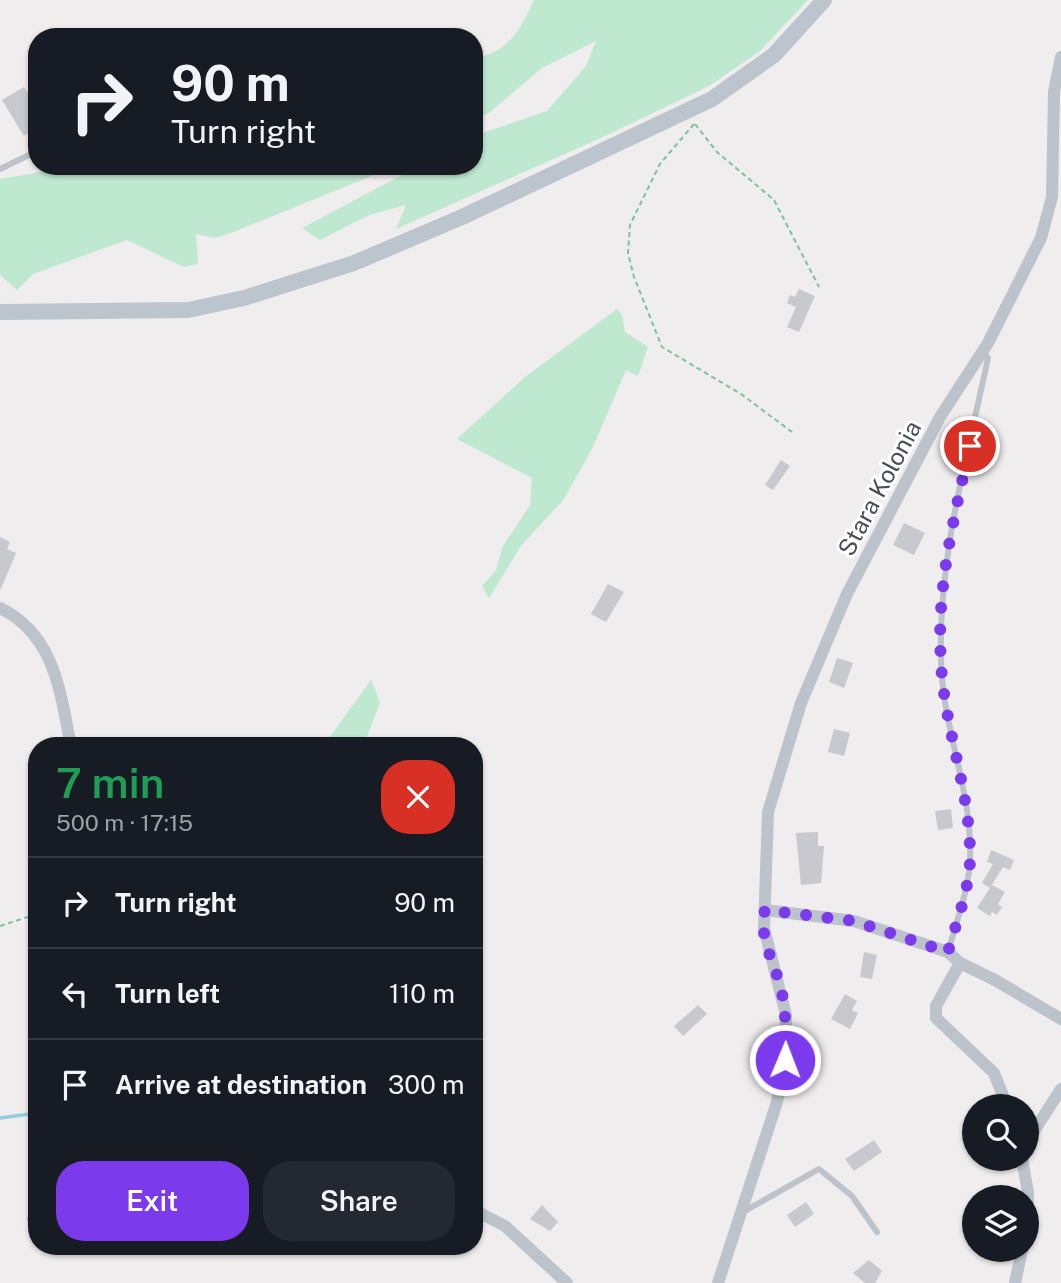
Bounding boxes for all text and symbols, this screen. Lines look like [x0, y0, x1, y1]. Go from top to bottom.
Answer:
text: 90 m [171, 54, 290, 112]
icon: right [56, 56, 147, 147]
text: Turn right [171, 113, 316, 150]
street label: Stara Kolonia [832, 416, 926, 560]
pin [940, 416, 1000, 476]
icon: arrive [951, 427, 989, 465]
text: 7 min [56, 758, 164, 807]
button: close [381, 760, 455, 834]
text: 500 m · 17:15 [56, 809, 193, 836]
icon: right [56, 884, 94, 922]
text: Turn right [115, 887, 237, 918]
text: 90 m [394, 887, 455, 918]
icon: left [56, 975, 94, 1013]
text: Turn left [115, 978, 220, 1009]
text: 110 m [389, 978, 455, 1009]
position arrow [748, 1023, 822, 1097]
icon: arrive [56, 1066, 94, 1104]
text: Arrive at destination [115, 1069, 367, 1100]
text: 300 m [388, 1069, 465, 1100]
map controls [962, 1094, 1039, 1262]
button: search [962, 1094, 1039, 1171]
button: Exit [56, 1161, 249, 1241]
button: Share [263, 1161, 455, 1241]
button: layers [962, 1185, 1039, 1262]

